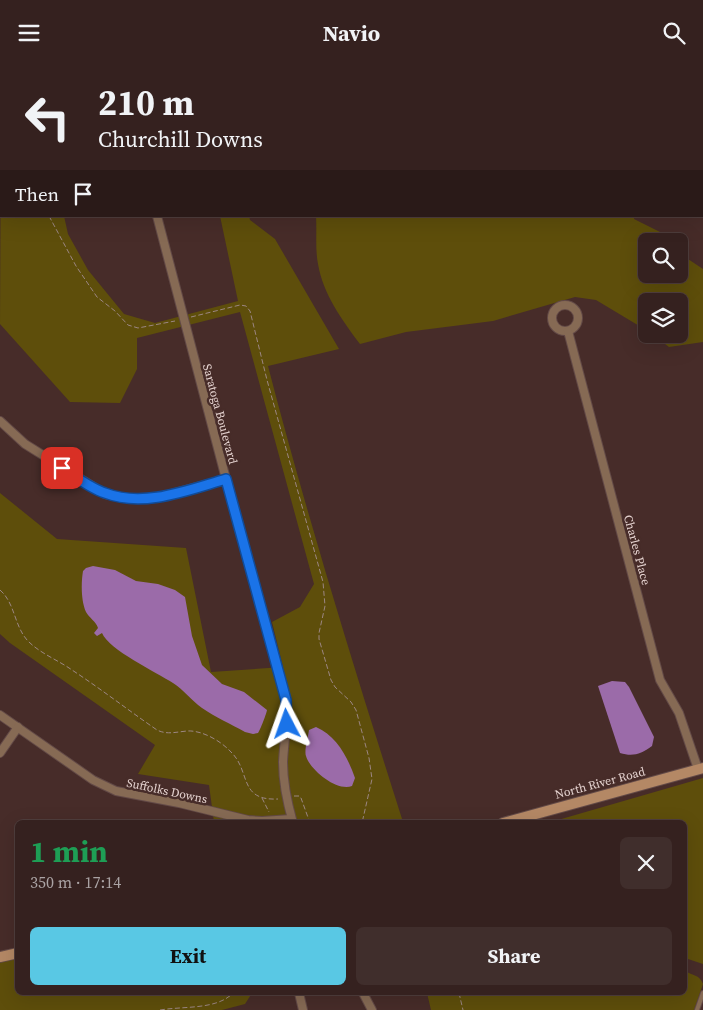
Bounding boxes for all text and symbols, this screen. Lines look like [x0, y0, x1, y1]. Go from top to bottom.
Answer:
text: Navio [323, 18, 380, 48]
icon: menu [15, 19, 43, 47]
icon: search [660, 19, 688, 47]
text: 210 m [98, 79, 194, 127]
icon: left [15, 85, 80, 150]
text: Churchill Downs [98, 124, 263, 154]
icon: arrive [69, 180, 97, 208]
text: Then [15, 181, 59, 207]
map controls [638, 233, 688, 343]
button: search [638, 233, 688, 283]
button: layers [638, 293, 688, 343]
street label: Saratoga Boulevard [199, 362, 241, 466]
pin [41, 447, 83, 489]
icon: arrive [48, 454, 76, 482]
street label: Charles Place [620, 513, 654, 587]
position arrow [260, 697, 312, 749]
street label: North River Road [553, 763, 647, 803]
street label: Suffolks Downs [125, 775, 209, 807]
text: 1 min [30, 831, 108, 872]
button: close [620, 837, 672, 889]
text: 350 m · 17:14 [30, 871, 121, 893]
button: Exit [30, 927, 346, 985]
button: Share [356, 927, 672, 985]

